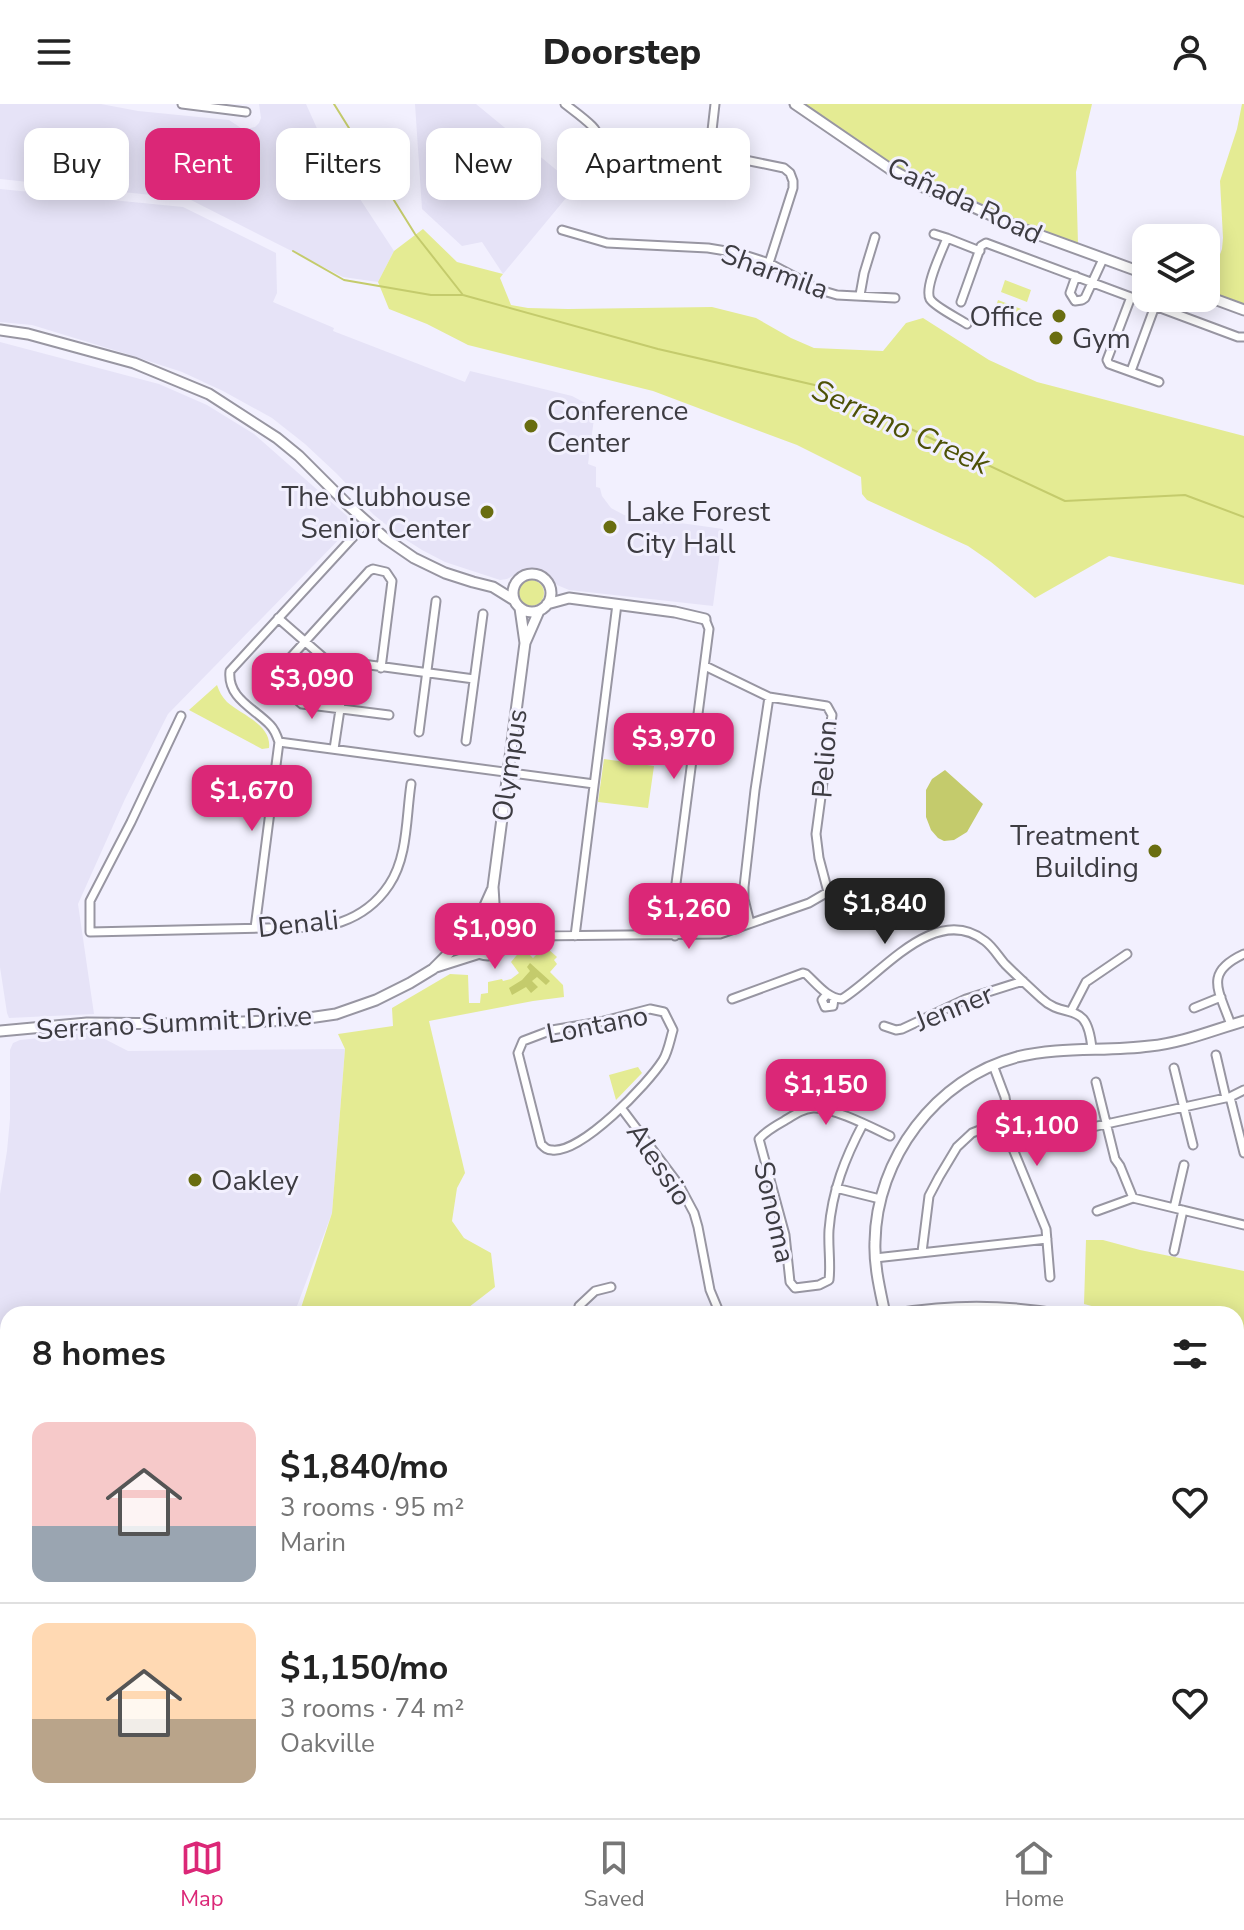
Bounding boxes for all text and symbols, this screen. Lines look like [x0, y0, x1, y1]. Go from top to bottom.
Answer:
text: Doorstep [543, 28, 701, 77]
icon: menu [32, 30, 76, 74]
icon: person [1168, 30, 1212, 74]
chip: Buy [24, 128, 129, 200]
chip: Rent [145, 128, 260, 200]
chip: Filters [276, 128, 410, 200]
chip: New [426, 128, 541, 200]
chip: Apartment [557, 128, 750, 200]
street label: Cañada Road [881, 148, 1049, 254]
map controls [1132, 224, 1220, 312]
button: layers [1132, 224, 1220, 312]
street label: Sharmila [716, 235, 834, 309]
place label: Office [969, 298, 1043, 336]
marker: Office [1050, 307, 1068, 325]
place label: Gym [1072, 320, 1131, 358]
marker: Gym [1047, 329, 1065, 347]
water label: Serrano Creek [805, 370, 997, 485]
place label: Conference Center [547, 392, 688, 462]
marker: Conference Center [522, 417, 540, 435]
place label: The Clubhouse Senior Center [281, 478, 471, 548]
place label: Lake Forest City Hall [626, 493, 770, 563]
marker: The Clubhouse Senior Center [478, 503, 496, 521]
marker: Lake Forest City Hall [601, 518, 619, 536]
pin: $3,090 [247, 653, 377, 721]
text: $3,090 [270, 661, 354, 696]
street label: Olympus [483, 706, 537, 824]
pin: $3,970 [609, 713, 739, 781]
street label: Pelion [803, 719, 847, 799]
text: $3,970 [632, 721, 716, 756]
pin: $1,670 [187, 765, 317, 833]
text: $1,670 [210, 773, 294, 808]
place label: Treatment Building [1010, 817, 1139, 887]
marker: Treatment Building [1146, 842, 1164, 860]
pin: $1,840 [820, 878, 950, 946]
pin: $1,260 [624, 883, 754, 951]
text: $1,840 [843, 886, 927, 921]
text: $1,260 [647, 891, 731, 926]
street label: Denali [256, 901, 340, 947]
pin: $1,090 [430, 903, 560, 971]
text: $1,090 [453, 911, 537, 946]
street label: Jenner [909, 975, 999, 1041]
street label: Serrano Summit Drive [35, 997, 313, 1049]
street label: Lontano [543, 997, 651, 1053]
pin: $1,150 [761, 1059, 891, 1127]
text: $1,150 [784, 1067, 868, 1102]
pin: $1,100 [972, 1100, 1102, 1168]
text: $1,100 [995, 1108, 1079, 1143]
street label: Alessio [618, 1116, 701, 1214]
street label: Sonoma [744, 1158, 804, 1267]
place label: Oakley [211, 1162, 299, 1200]
marker: Oakley [186, 1171, 204, 1189]
text: 8 homes [32, 1331, 166, 1377]
icon: filters [1168, 1332, 1212, 1376]
text: $1,840/mo [280, 1444, 448, 1490]
icon: home [96, 1454, 192, 1550]
icon: heart [1168, 1480, 1212, 1524]
text: 3 rooms · 95 m² [280, 1490, 464, 1525]
text: Marin [280, 1525, 346, 1560]
text: $1,150/mo [280, 1645, 448, 1691]
icon: home [96, 1655, 192, 1751]
icon: heart [1168, 1681, 1212, 1725]
text: 3 rooms · 74 m² [280, 1691, 464, 1726]
text: Oakville [280, 1726, 375, 1761]
tab: Map [180, 1836, 224, 1914]
tab: Saved [584, 1836, 645, 1914]
tab: Home [1005, 1836, 1064, 1914]

